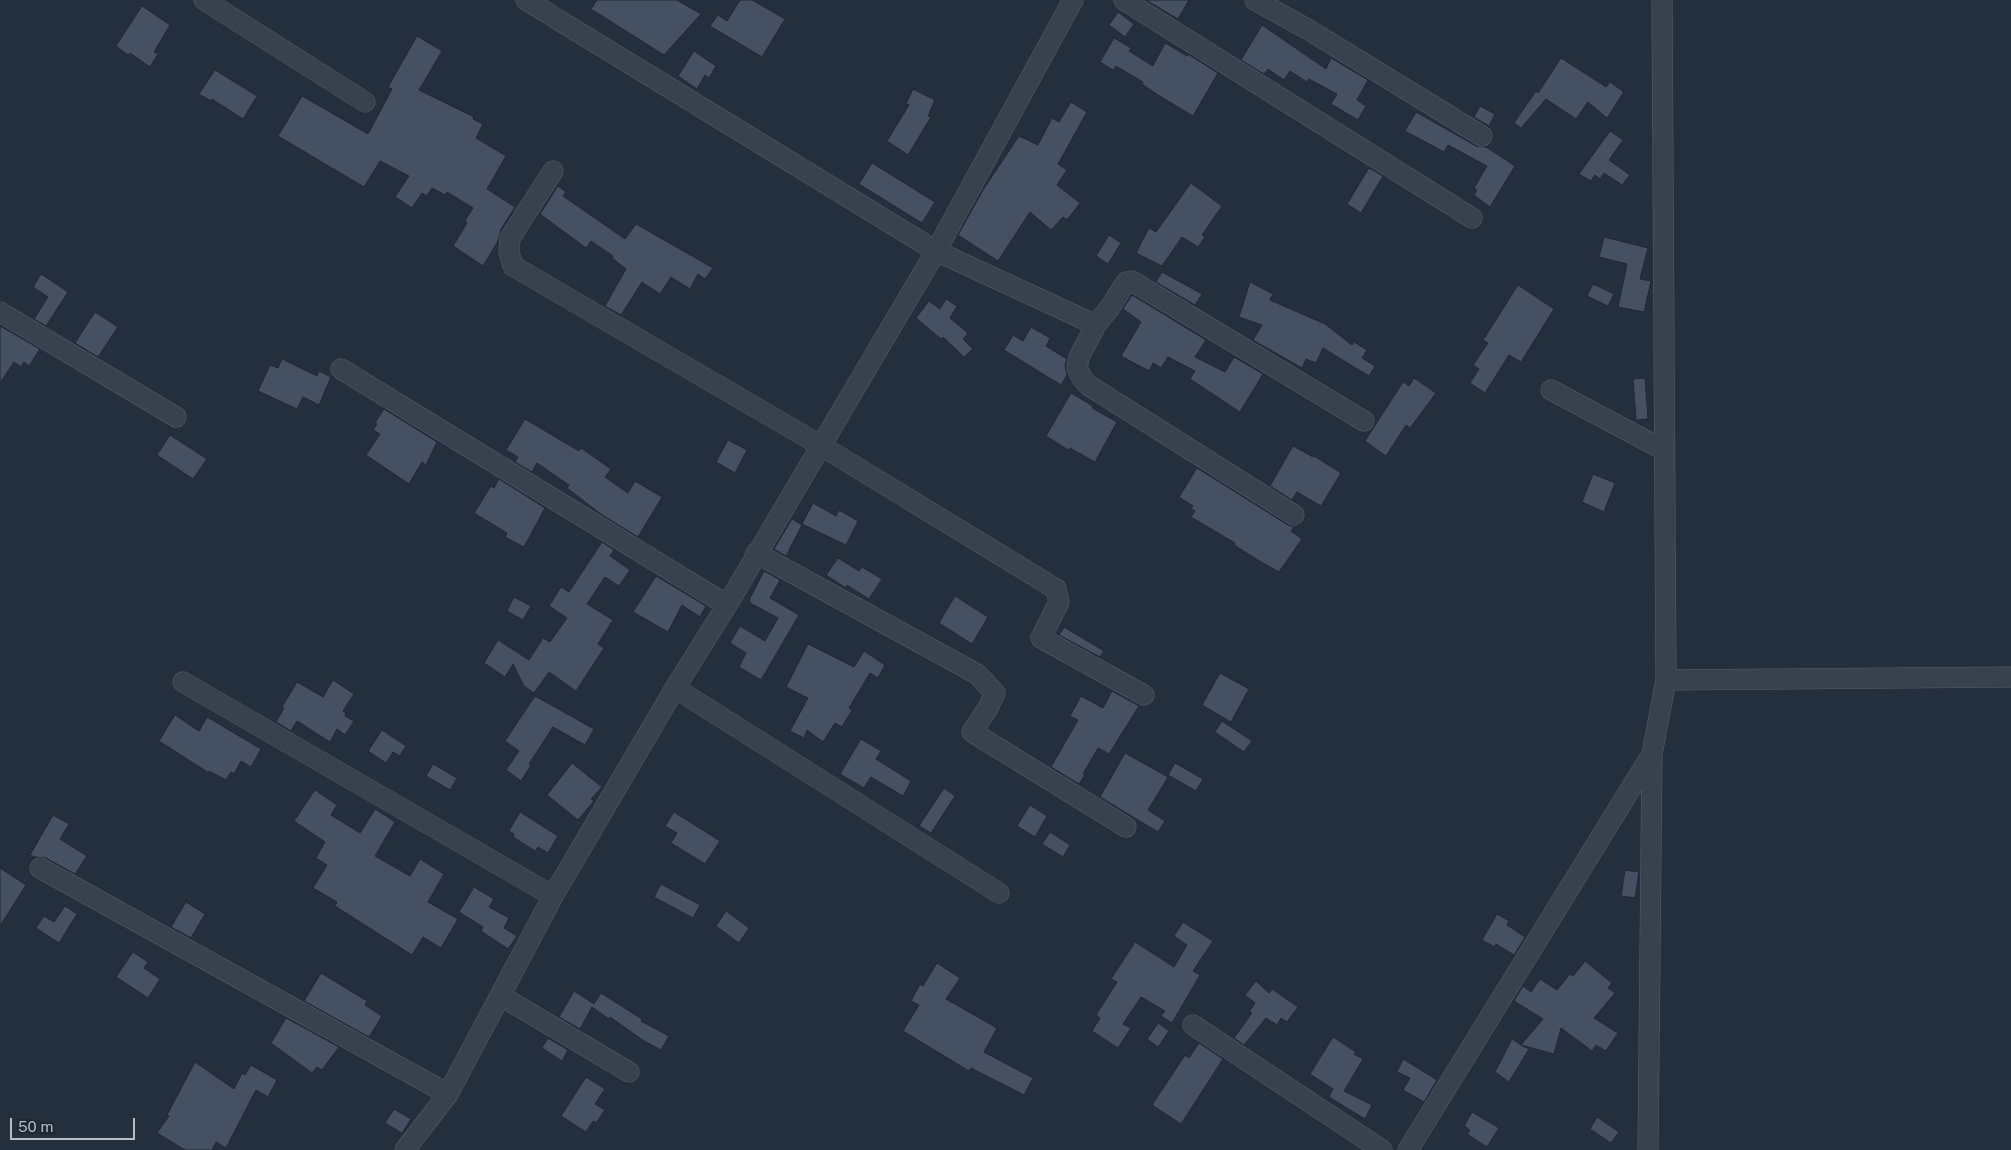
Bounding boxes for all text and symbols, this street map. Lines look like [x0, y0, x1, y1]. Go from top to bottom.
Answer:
scale bar [12, 1108, 138, 1140]
text: 50 m [18, 1118, 53, 1135]

